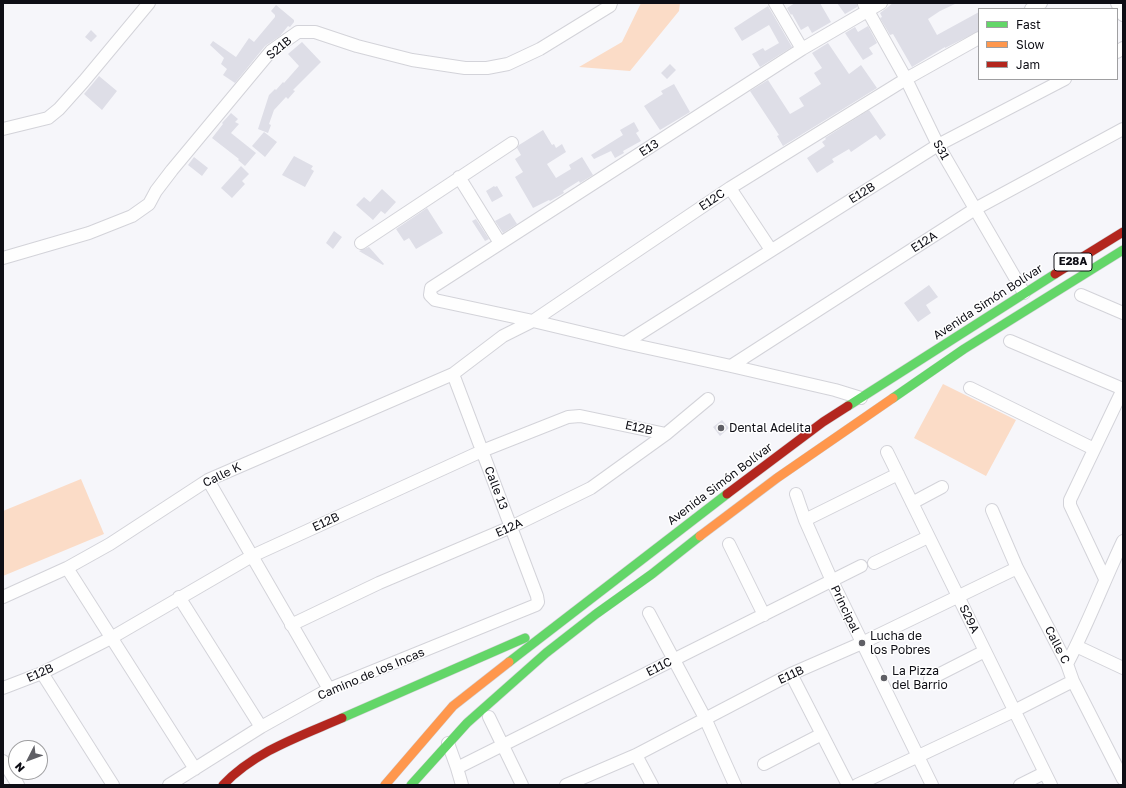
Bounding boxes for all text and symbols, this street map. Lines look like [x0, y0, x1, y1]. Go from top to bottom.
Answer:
legend [978, 8, 1118, 80]
text: Fast [1016, 17, 1041, 32]
street label: S21B [263, 33, 295, 63]
text: Slow [1016, 37, 1044, 52]
text: Jam [1016, 57, 1040, 72]
street label: E13 [637, 136, 661, 160]
street label: S31 [930, 138, 952, 162]
street label: E12B [846, 179, 878, 207]
street label: E12C [696, 186, 728, 214]
street label: E12A [908, 228, 940, 256]
road number: E28A [1054, 253, 1092, 271]
street label: Avenida Simón Bolívar [931, 261, 1045, 343]
street label: E12B [624, 418, 654, 438]
place label: Dental Adelita [729, 421, 811, 435]
marker: Dental Adelita [716, 423, 726, 433]
street label: Avenida Simón Bolívar [665, 440, 775, 528]
street label: Calle K [201, 460, 243, 490]
street label: Calle 13 [481, 464, 511, 512]
street label: E12B [310, 510, 342, 534]
street label: E12A [493, 516, 525, 540]
street label: Principal [827, 583, 863, 635]
street label: S29A [956, 602, 982, 636]
street label: Calle C [1041, 624, 1073, 666]
place label: Lucha de los Pobres [870, 629, 930, 657]
marker: Lucha de los Pobres [857, 638, 867, 648]
street label: Camino de los Incas [315, 645, 427, 703]
street label: E11C [644, 654, 674, 680]
street label: E12B [24, 661, 56, 685]
street label: E11B [776, 663, 806, 687]
place label: La Pizza del Barrio [892, 664, 948, 692]
marker: La Pizza del Barrio [879, 673, 889, 683]
north arrow [8, 740, 48, 780]
text: N [12, 760, 27, 775]

